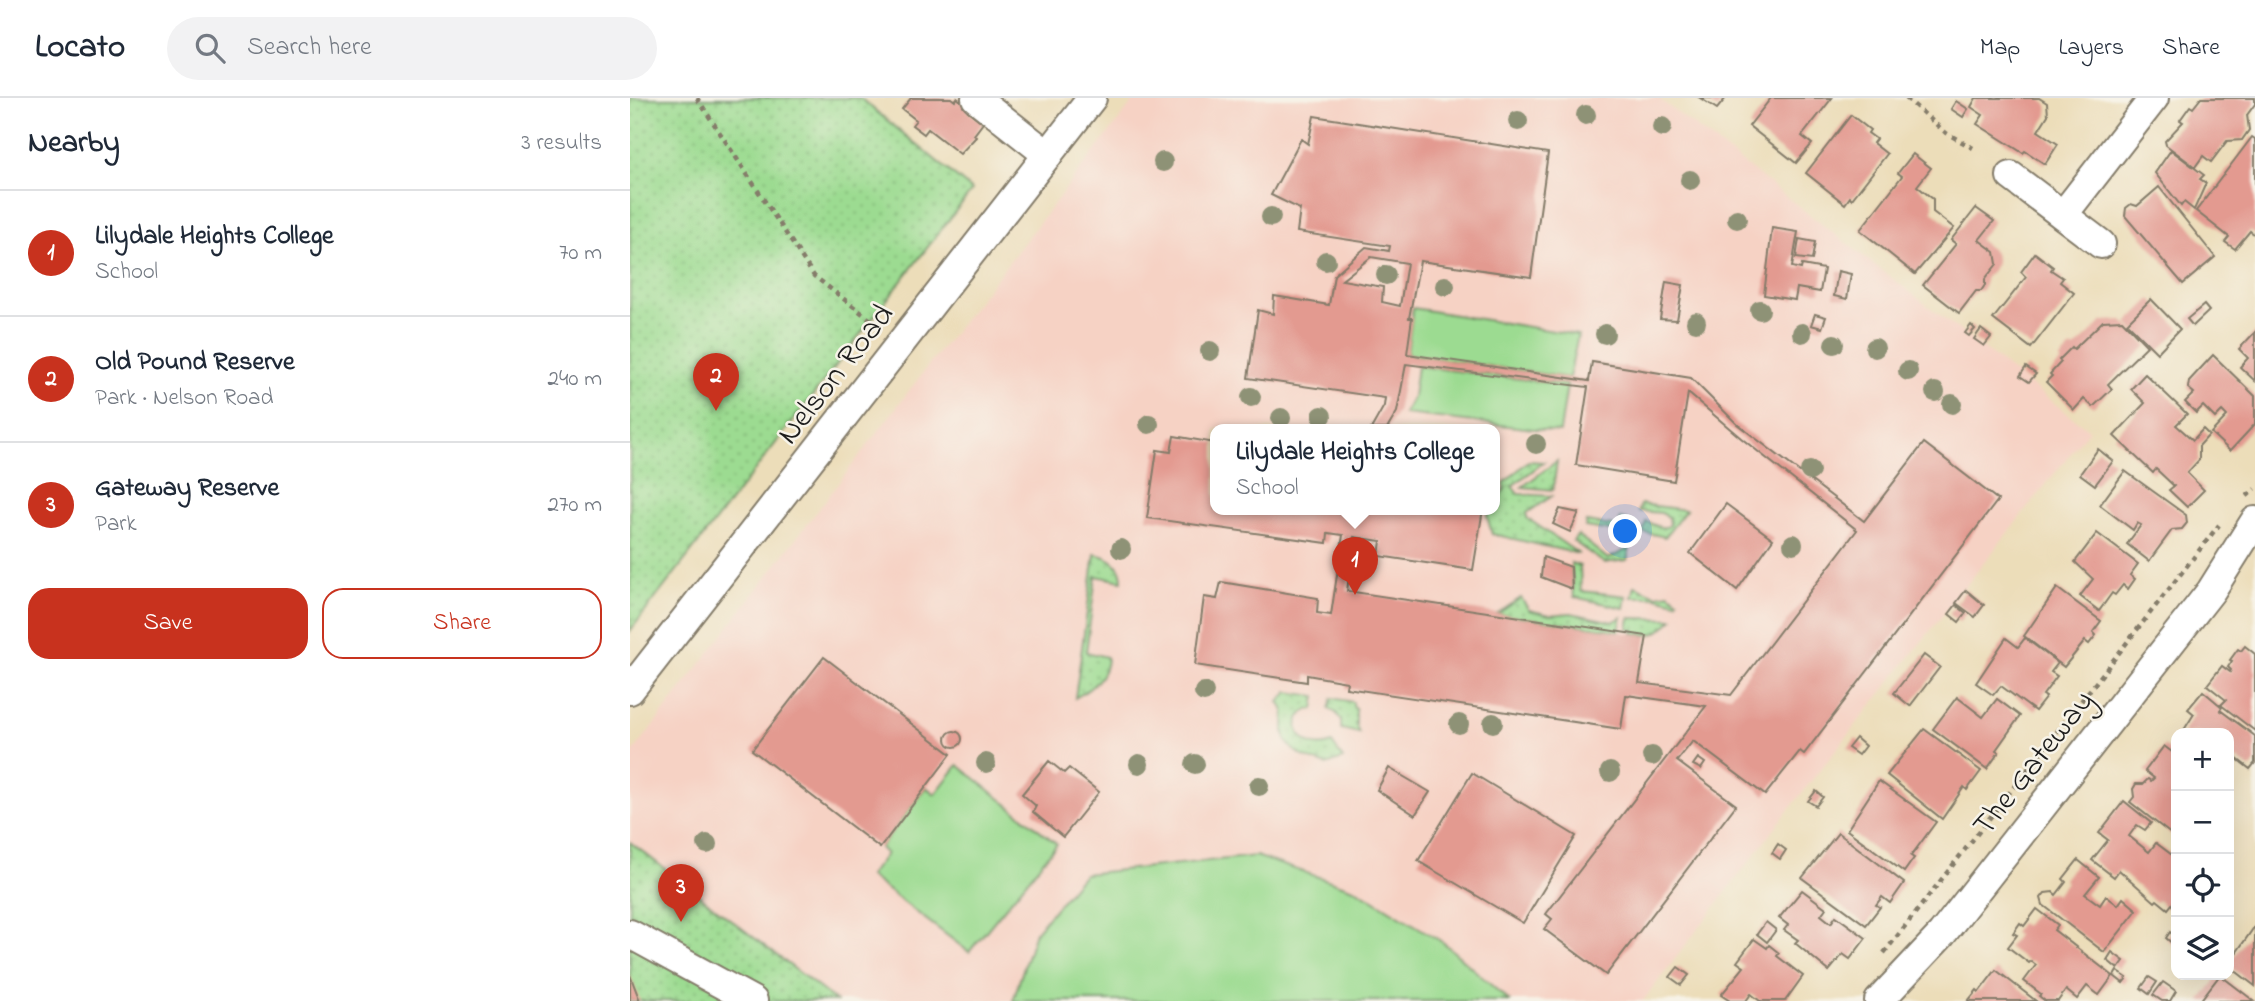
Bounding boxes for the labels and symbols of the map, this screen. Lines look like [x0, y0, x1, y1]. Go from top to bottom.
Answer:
street label: Nelson Road [767, 295, 907, 456]
pin: 2 [693, 353, 739, 411]
your location [1608, 514, 1642, 548]
pin: 1 [1332, 537, 1378, 595]
street label: The Gateway [1963, 681, 2107, 847]
pin: 3 [658, 864, 704, 922]

